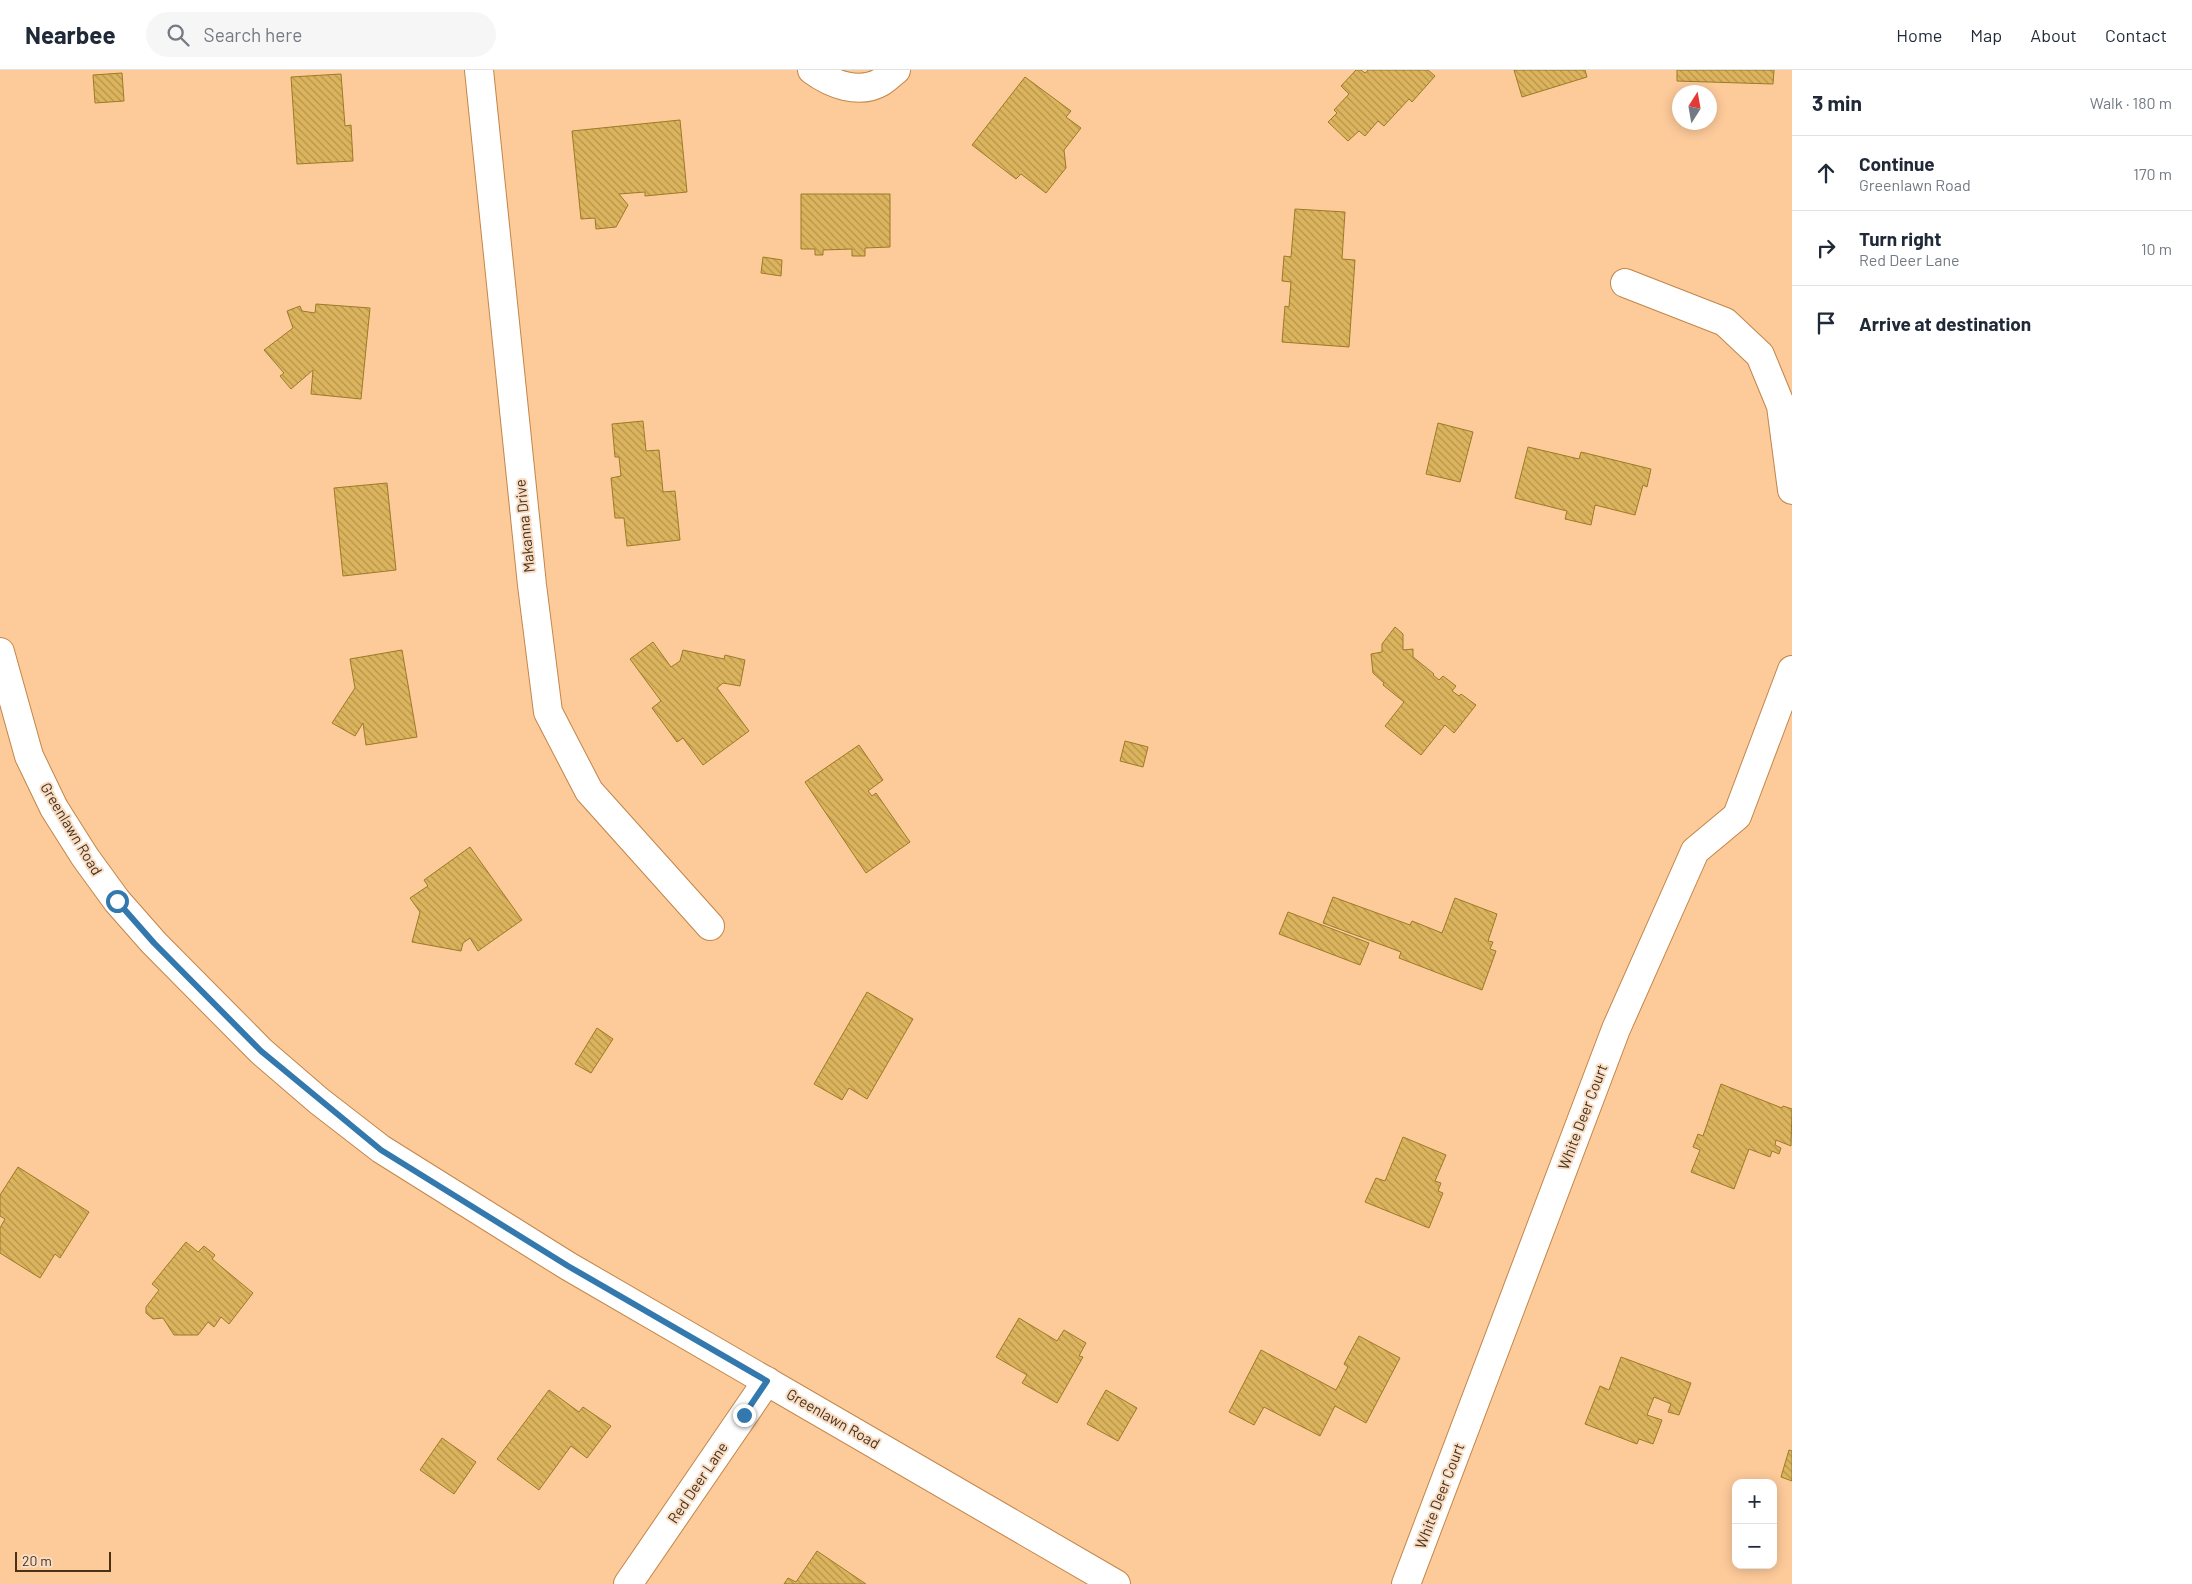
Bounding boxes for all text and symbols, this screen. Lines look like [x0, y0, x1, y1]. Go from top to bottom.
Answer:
search box [146, 12, 496, 57]
text: Nearbee [25, 20, 116, 49]
icon: search [164, 21, 192, 49]
text: Search here [204, 23, 302, 46]
text: Home [1896, 24, 1942, 46]
text: Map [1970, 24, 2002, 46]
text: About [2030, 24, 2077, 46]
text: Contact [2105, 24, 2167, 46]
north arrow [1672, 85, 1717, 130]
text: 3 min [1812, 90, 1862, 115]
text: Walk · 180 m [2090, 93, 2172, 112]
text: Continue [1859, 152, 1935, 175]
icon: ahead [1812, 159, 1840, 187]
text: 170 m [2133, 164, 2172, 183]
text: Greenlawn Road [1859, 175, 1971, 194]
text: Turn right [1859, 227, 1941, 250]
icon: right [1812, 234, 1840, 262]
text: 10 m [2141, 239, 2172, 258]
text: Red Deer Lane [1859, 250, 1959, 269]
icon: arrive [1812, 309, 1840, 337]
text: Arrive at destination [1859, 312, 2031, 335]
street label: Makanna Drive [510, 479, 538, 574]
street label: Greenlawn Road [37, 779, 107, 878]
route start [106, 890, 129, 913]
street label: White Deer Court [1554, 1061, 1610, 1172]
street label: Greenlawn Road [784, 1384, 883, 1452]
route end [733, 1404, 756, 1427]
street label: Red Deer Lane [663, 1438, 731, 1527]
street label: White Deer Court [1411, 1440, 1467, 1551]
map controls [1732, 1479, 1777, 1569]
button: + [1732, 1479, 1777, 1524]
button: − [1732, 1524, 1777, 1569]
scale bar [15, 1549, 111, 1572]
text: 20 m [22, 1552, 52, 1569]

